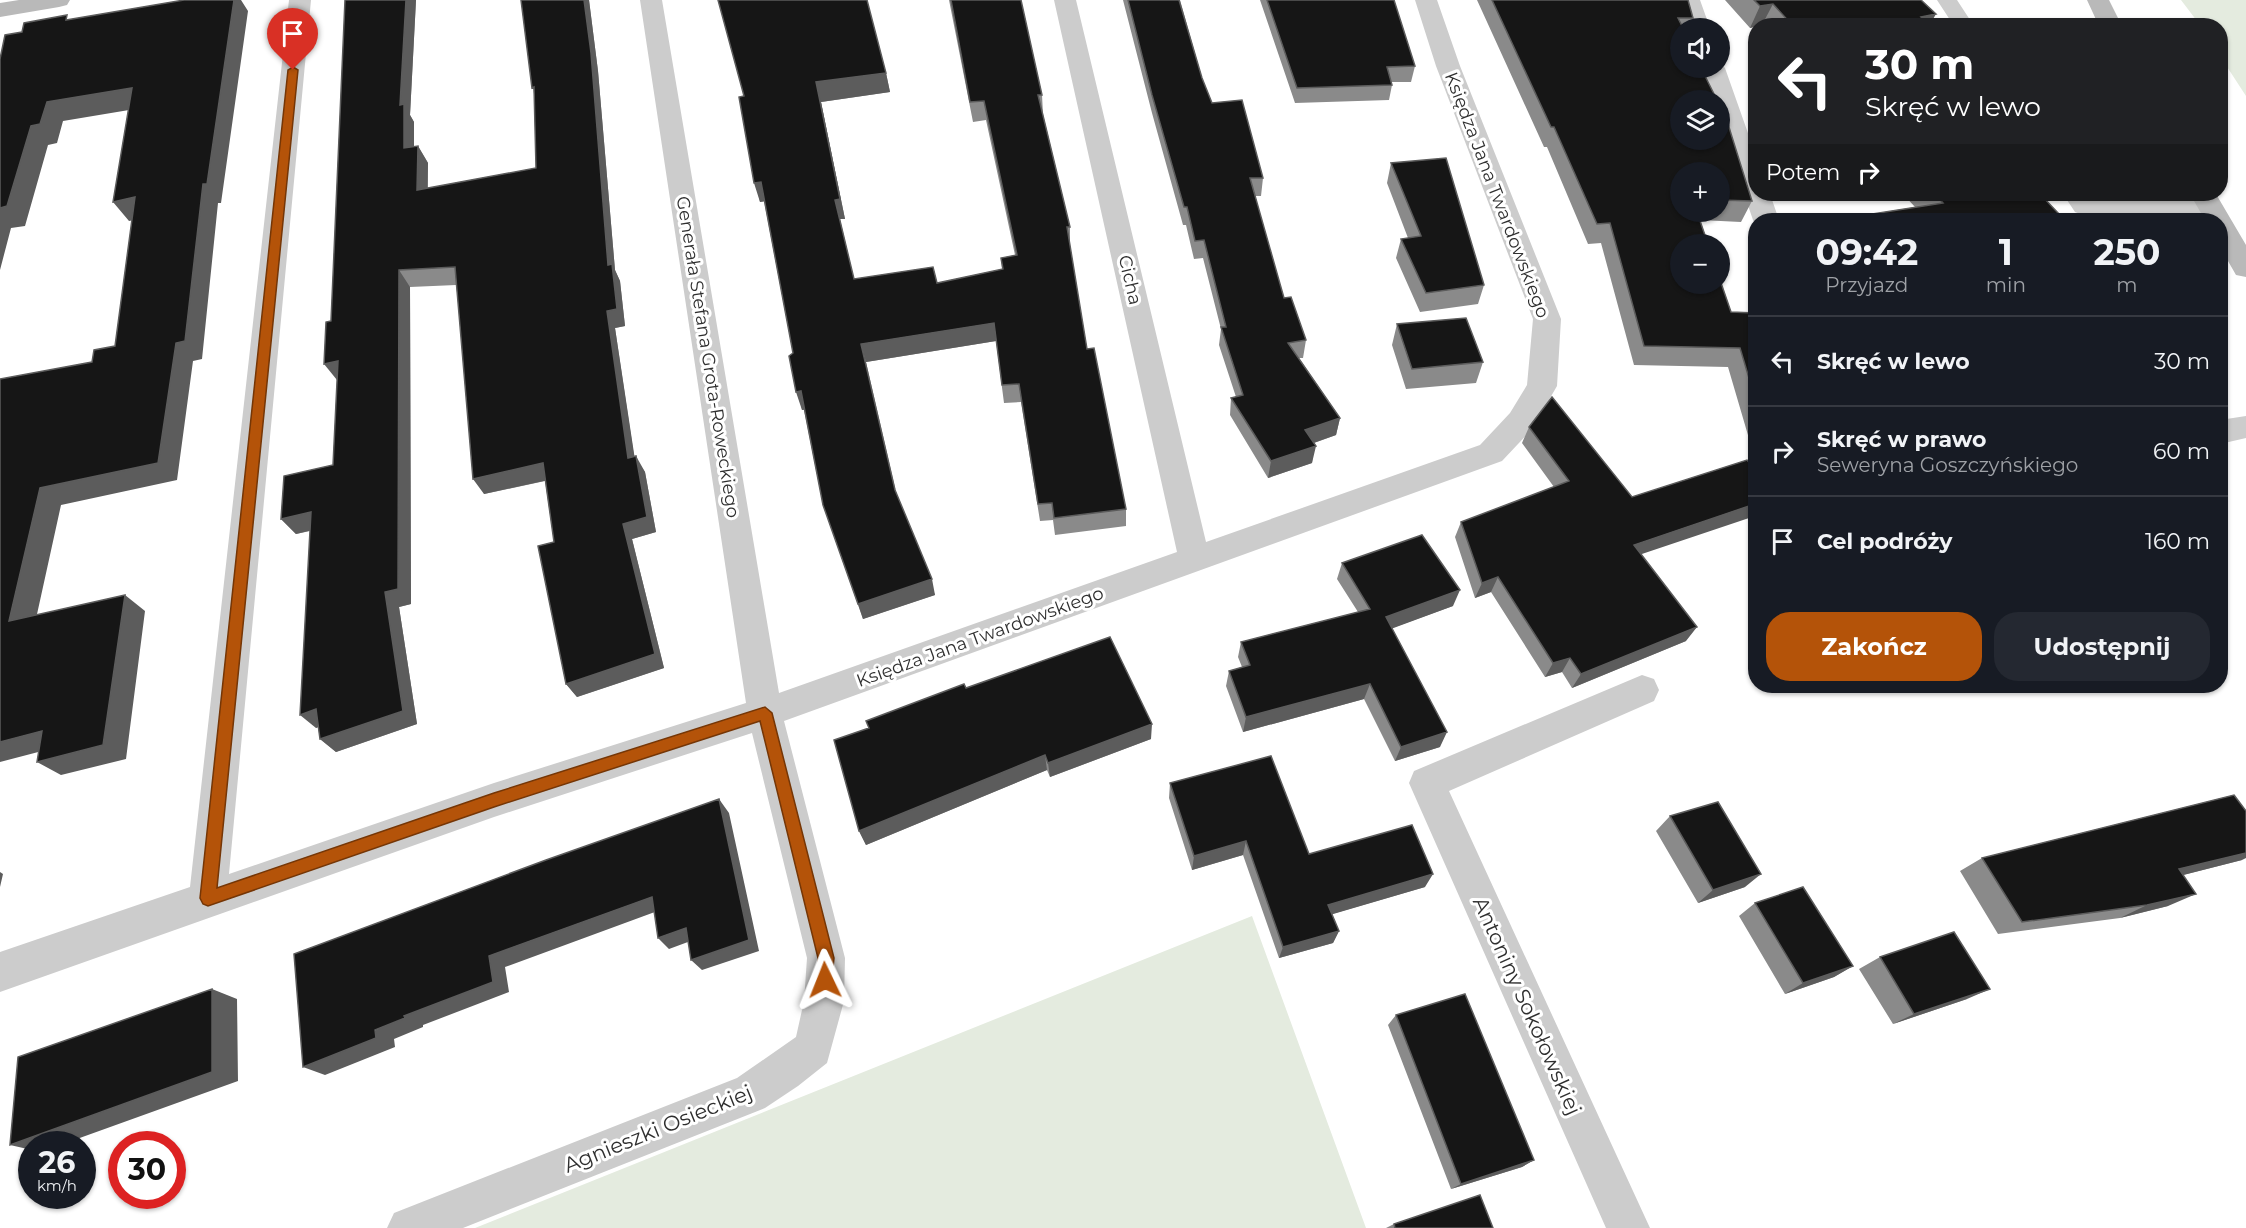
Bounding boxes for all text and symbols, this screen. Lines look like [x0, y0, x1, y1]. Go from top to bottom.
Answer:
pin [267, 8, 318, 70]
icon: arrive [276, 17, 309, 50]
map controls [1670, 18, 1730, 294]
button: sound [1670, 18, 1730, 78]
text: 30 m [1865, 38, 1974, 90]
icon: left [1766, 42, 1844, 120]
street label: Księdza Jana Twardowskiego [1440, 69, 1554, 321]
button: layers [1670, 90, 1730, 150]
text: Skręć w lewo [1865, 90, 2041, 123]
icon: right [1852, 156, 1885, 189]
text: Potem [1766, 159, 1840, 186]
button: + [1670, 162, 1730, 222]
street label: Generała Stefana Grota-Roweckiego [672, 195, 744, 519]
text: 09:42 [1815, 230, 1918, 274]
text: 1 [1999, 230, 2013, 274]
text: 250 [2093, 230, 2161, 274]
button: − [1670, 234, 1730, 294]
street label: Cicha [1114, 253, 1146, 307]
text: Przyjazd [1825, 273, 1908, 297]
text: min [1986, 273, 2026, 297]
text: m [2116, 273, 2138, 297]
icon: left [1766, 345, 1799, 378]
text: Skręć w lewo [1817, 348, 1970, 375]
text: 30 m [2154, 348, 2210, 375]
text: Skręć w prawo [1817, 426, 1986, 453]
icon: right [1766, 435, 1799, 468]
text: 60 m [2153, 438, 2210, 465]
text: Seweryna Goszczyńskiego [1817, 453, 2078, 477]
icon: arrive [1766, 525, 1799, 558]
text: Cel podróży [1817, 528, 1953, 555]
text: 160 m [2145, 528, 2210, 555]
street label: Księdza Jana Twardowskiego [853, 582, 1107, 692]
button: Zakończ [1766, 612, 1982, 681]
button: Udostępnij [1994, 612, 2210, 681]
street label: Antoniny Sokołowskiej [1468, 893, 1587, 1119]
position arrow [793, 948, 857, 1012]
street label: Agnieszki Osieckiej [560, 1079, 756, 1178]
speed limit sign: 30 [108, 1131, 186, 1209]
text: 26 [39, 1144, 75, 1181]
text: km/h [37, 1176, 77, 1195]

